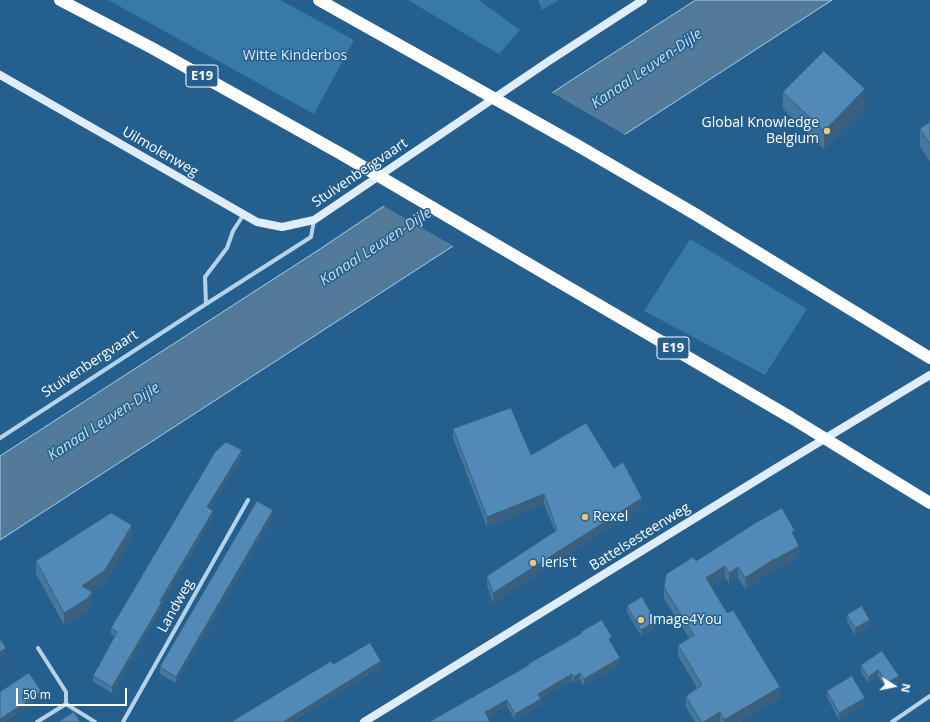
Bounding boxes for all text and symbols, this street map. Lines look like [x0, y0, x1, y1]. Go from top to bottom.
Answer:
water label: Kanaal Leuven-Dijle [588, 25, 706, 113]
park label: Witte Kinderbos [243, 48, 347, 64]
road number: E19 [186, 65, 218, 87]
place label: Global Knowledge Belgium [701, 115, 819, 148]
street label: Uilmolenweg [119, 123, 201, 181]
marker: Global Knowledge Belgium [822, 126, 832, 136]
street label: Stuivenbergvaart [309, 135, 411, 211]
water label: Kanaal Leuven-Dijle [317, 204, 435, 290]
street label: Stuivenbergvaart [39, 327, 141, 401]
road number: E19 [657, 337, 689, 359]
water label: Kanaal Leuven-Dijle [45, 379, 163, 465]
street label: Battelsesteenweg [587, 499, 693, 575]
place label: Rexel [593, 509, 628, 525]
marker: Rexel [580, 512, 590, 522]
place label: Ieris't [541, 555, 577, 571]
marker: Ieris't [528, 558, 538, 568]
street label: Landweg [154, 576, 198, 636]
place label: Image4You [649, 612, 722, 628]
marker: Image4You [636, 615, 646, 625]
north arrow [874, 666, 914, 706]
scale bar [18, 680, 129, 706]
text: N [898, 682, 914, 694]
text: 50 m [23, 686, 51, 703]

